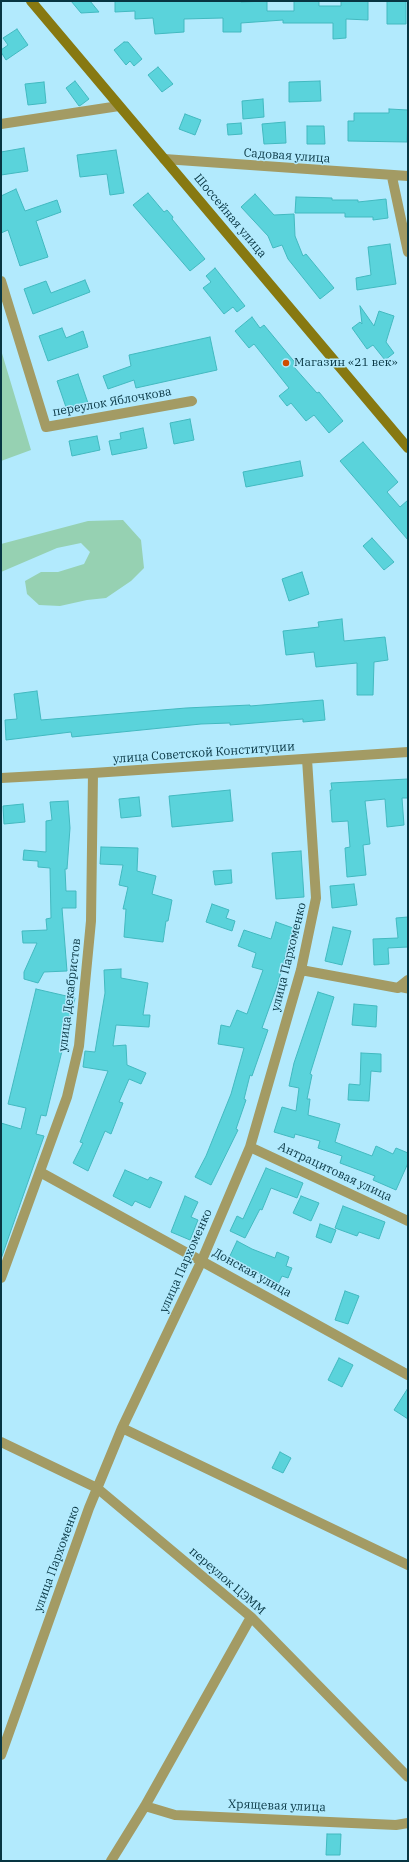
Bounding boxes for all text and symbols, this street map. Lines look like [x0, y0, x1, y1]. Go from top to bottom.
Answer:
street label: Садовая улица [243, 146, 331, 166]
street label: Шоссейная улица [191, 171, 269, 261]
place label: Магазин «21 век» [294, 356, 398, 370]
marker: Магазин «21 век» [281, 358, 291, 368]
street label: переулок Яблочкова [51, 384, 173, 420]
street label: улица Советской Конституции [113, 739, 295, 767]
street label: улица Пархоменко [268, 901, 310, 1013]
street label: улица Декабристов [56, 937, 84, 1053]
street label: Антрацитовая улица [276, 1139, 394, 1205]
street label: улица Пархоменко [157, 1207, 215, 1315]
street label: Донская улица [210, 1245, 294, 1301]
street label: улица Пархоменко [31, 1504, 83, 1614]
street label: переулок ЦЭММ [186, 1544, 268, 1618]
street label: Хрящевая улица [228, 1797, 326, 1815]

